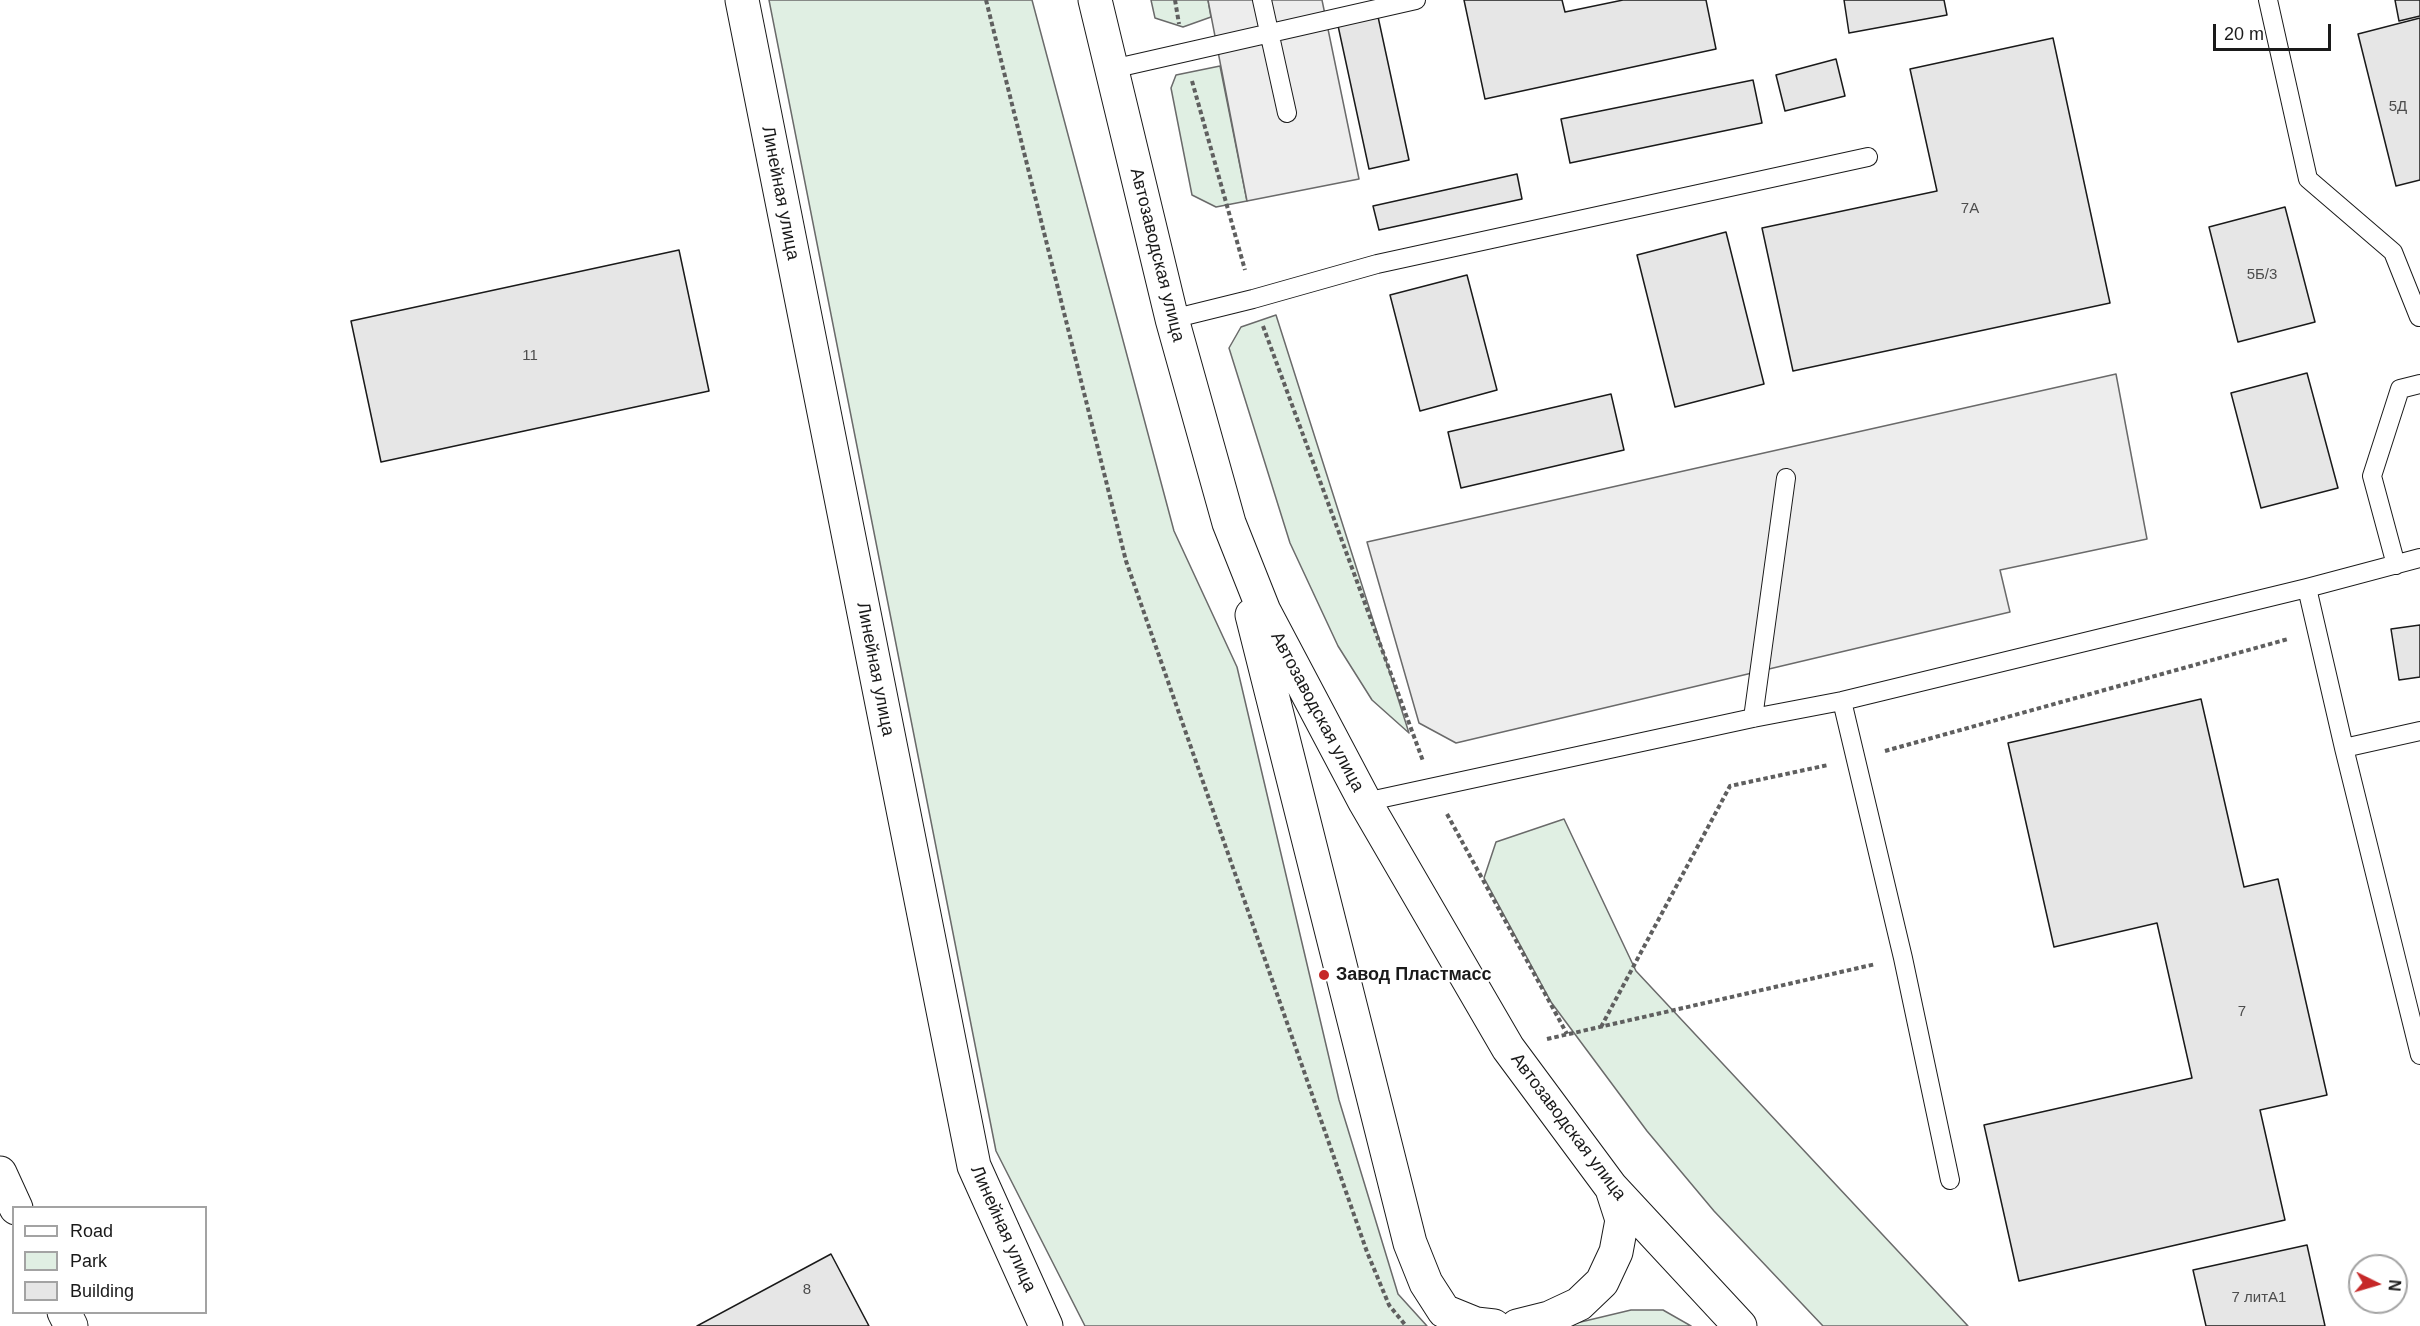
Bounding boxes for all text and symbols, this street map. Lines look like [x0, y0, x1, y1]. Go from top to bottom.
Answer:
scale bar [2216, 12, 2334, 50]
text: 20 m [2224, 24, 2264, 44]
house number: 5Д [2389, 98, 2407, 116]
street label: Линейная улица [756, 124, 804, 262]
street label: Автозаводская улица [1125, 166, 1189, 344]
house number: 7А [1961, 200, 1979, 218]
house number: 5Б/3 [2247, 266, 2277, 284]
house number: 11 [522, 347, 538, 365]
street label: Линейная улица [851, 600, 899, 738]
street label: Автозаводская улица [1266, 628, 1368, 796]
place label: Завод Пластмасс [1336, 964, 1492, 986]
marker: Завод Пластмасс [1317, 968, 1331, 982]
house number: 7 [2238, 1003, 2246, 1021]
street label: Автозаводская улица [1506, 1049, 1630, 1205]
street label: Линейная улица [965, 1162, 1041, 1296]
legend [12, 1206, 207, 1314]
text: Road [70, 1221, 113, 1241]
text: Park [70, 1251, 107, 1271]
north arrow [2348, 1254, 2408, 1314]
text: N [2385, 1279, 2403, 1292]
text: Building [70, 1281, 134, 1301]
house number: 8 [803, 1281, 811, 1299]
house number: 7 литА1 [2232, 1289, 2286, 1307]

